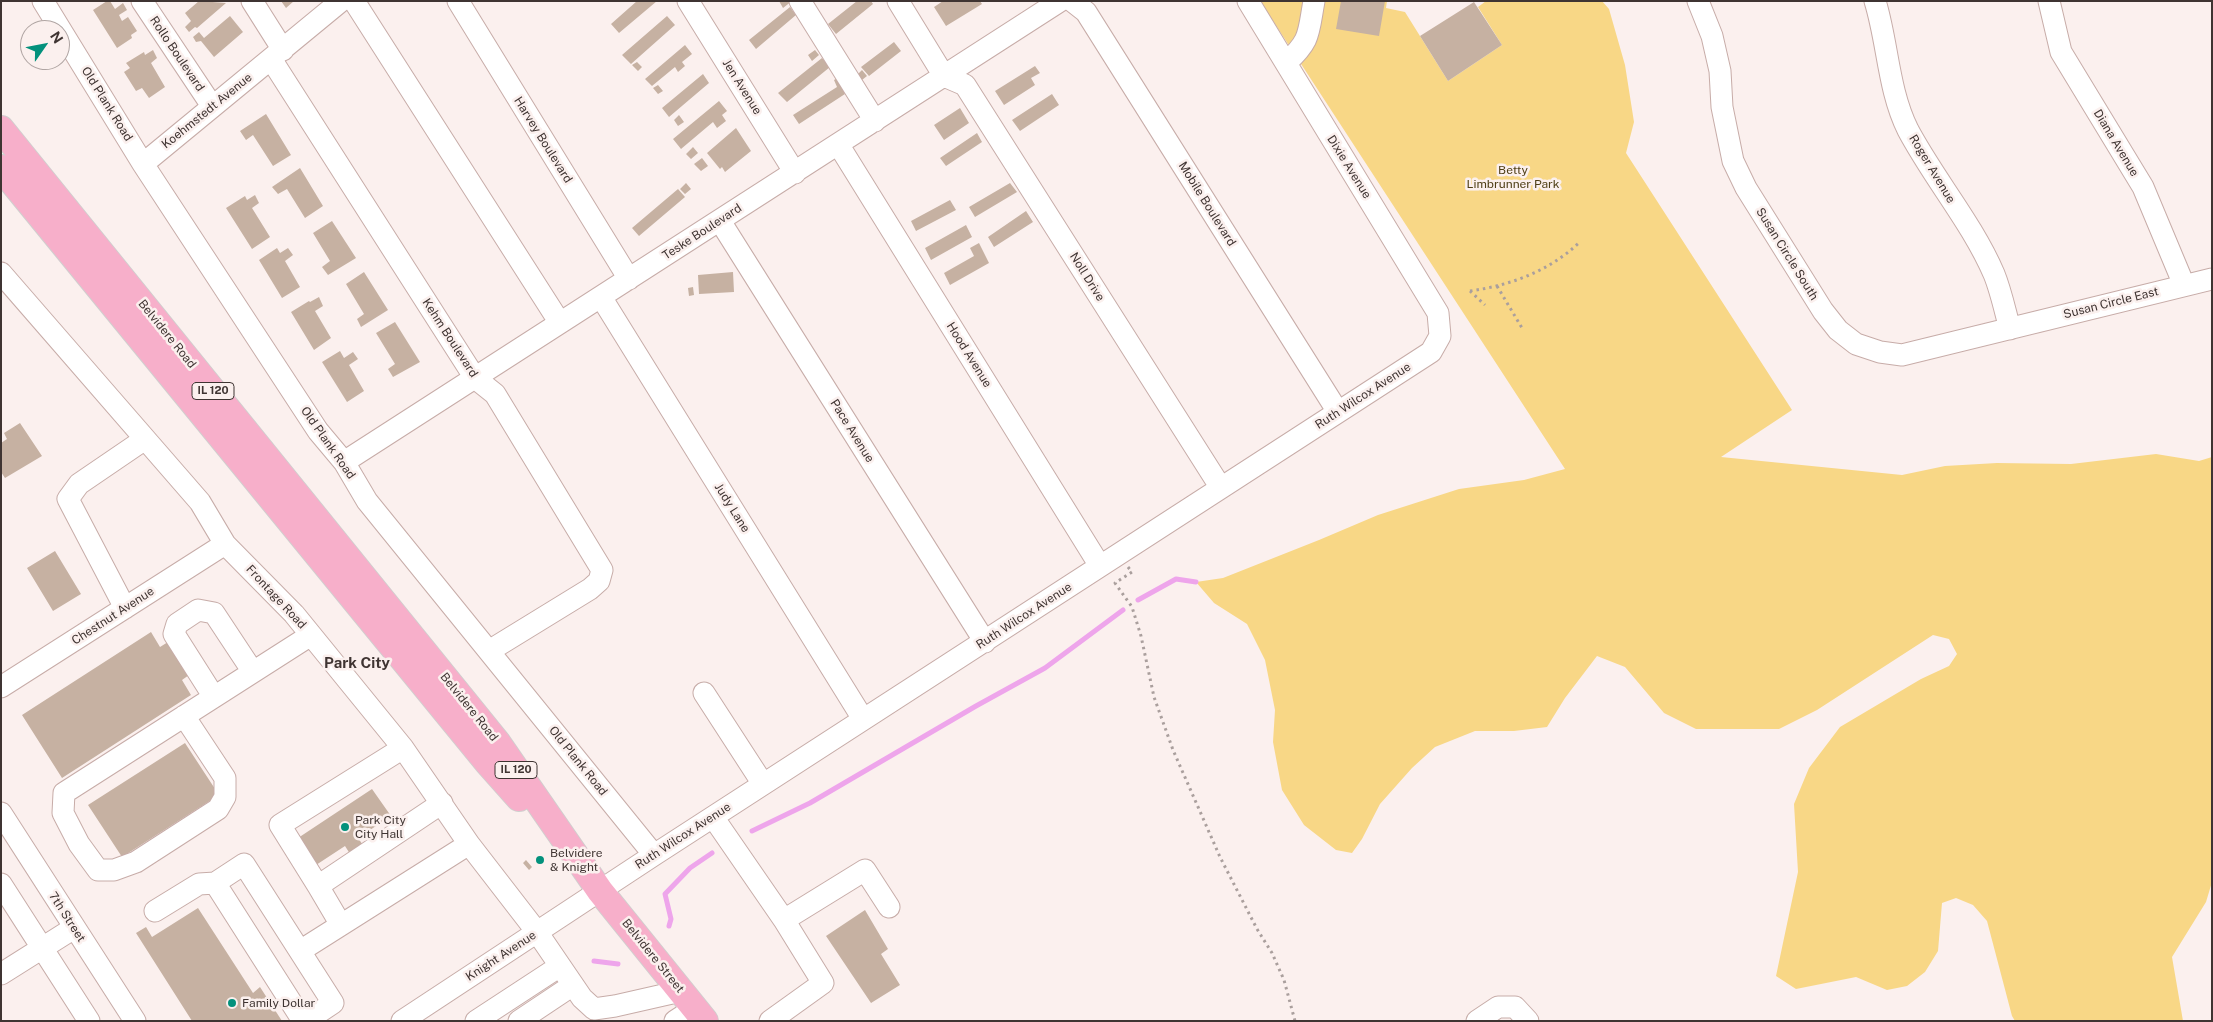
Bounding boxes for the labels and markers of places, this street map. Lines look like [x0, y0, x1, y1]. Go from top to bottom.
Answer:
place label: Park City City Hall [355, 813, 406, 841]
marker: Park City City Hall [339, 821, 351, 833]
place label: Belvidere & Knight [550, 846, 603, 874]
marker: Belvidere & Knight [534, 854, 546, 866]
place label: Family Dollar [242, 996, 315, 1010]
marker: Family Dollar [226, 997, 238, 1009]

